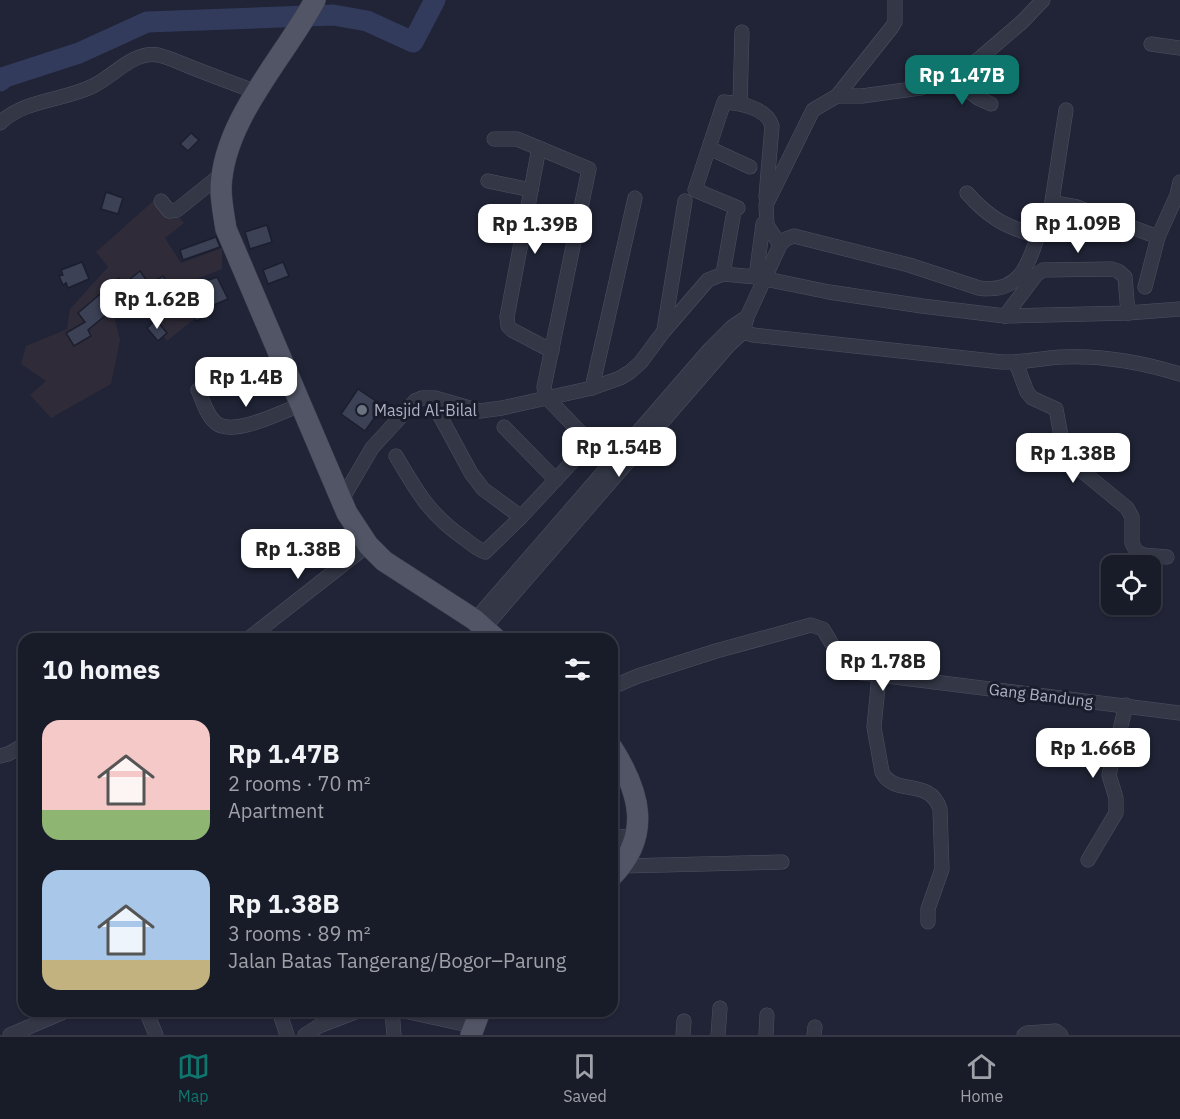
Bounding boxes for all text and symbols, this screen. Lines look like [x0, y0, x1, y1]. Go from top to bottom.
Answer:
pin: Rp 1.47B [900, 55, 1024, 106]
text: Rp 1.47B [919, 61, 1005, 88]
pin: Rp 1.09B [1016, 203, 1140, 254]
pin: Rp 1.39B [473, 204, 597, 255]
text: Rp 1.09B [1035, 209, 1121, 236]
text: Rp 1.39B [492, 210, 578, 237]
pin: Rp 1.62B [95, 279, 219, 330]
text: Rp 1.62B [114, 285, 200, 312]
pin: Rp 1.4B [191, 357, 301, 408]
text: Rp 1.4B [209, 363, 283, 390]
place label: Masjid Al-Bilal [374, 400, 477, 420]
marker: Masjid Al-Bilal [355, 403, 369, 417]
pin: Rp 1.54B [557, 427, 681, 478]
text: Rp 1.54B [576, 433, 662, 460]
pin: Rp 1.38B [1011, 433, 1135, 484]
text: Rp 1.38B [1030, 439, 1116, 466]
pin: Rp 1.38B [236, 529, 360, 580]
text: Rp 1.38B [255, 535, 341, 562]
map controls [1101, 555, 1161, 615]
button: locate [1101, 555, 1161, 615]
pin: Rp 1.78B [821, 641, 945, 692]
text: Rp 1.78B [840, 647, 926, 674]
text: 10 homes [42, 652, 160, 686]
icon: filters [561, 653, 594, 686]
street label: Gang Bandung [988, 679, 1095, 711]
pin: Rp 1.66B [1031, 728, 1155, 779]
text: Rp 1.66B [1050, 734, 1136, 761]
text: Rp 1.47B [228, 736, 340, 770]
icon: home [90, 744, 162, 816]
text: 2 rooms · 70 m² [228, 770, 371, 797]
text: Apartment [228, 797, 324, 824]
text: Rp 1.38B [228, 886, 340, 920]
icon: home [90, 894, 162, 966]
text: 3 rooms · 89 m² [228, 920, 371, 947]
text: Jalan Batas Tangerang/Bogor–Parung [228, 947, 566, 974]
tab: Map [177, 1050, 210, 1106]
tab: Saved [563, 1050, 607, 1106]
tab: Home [960, 1050, 1003, 1106]

